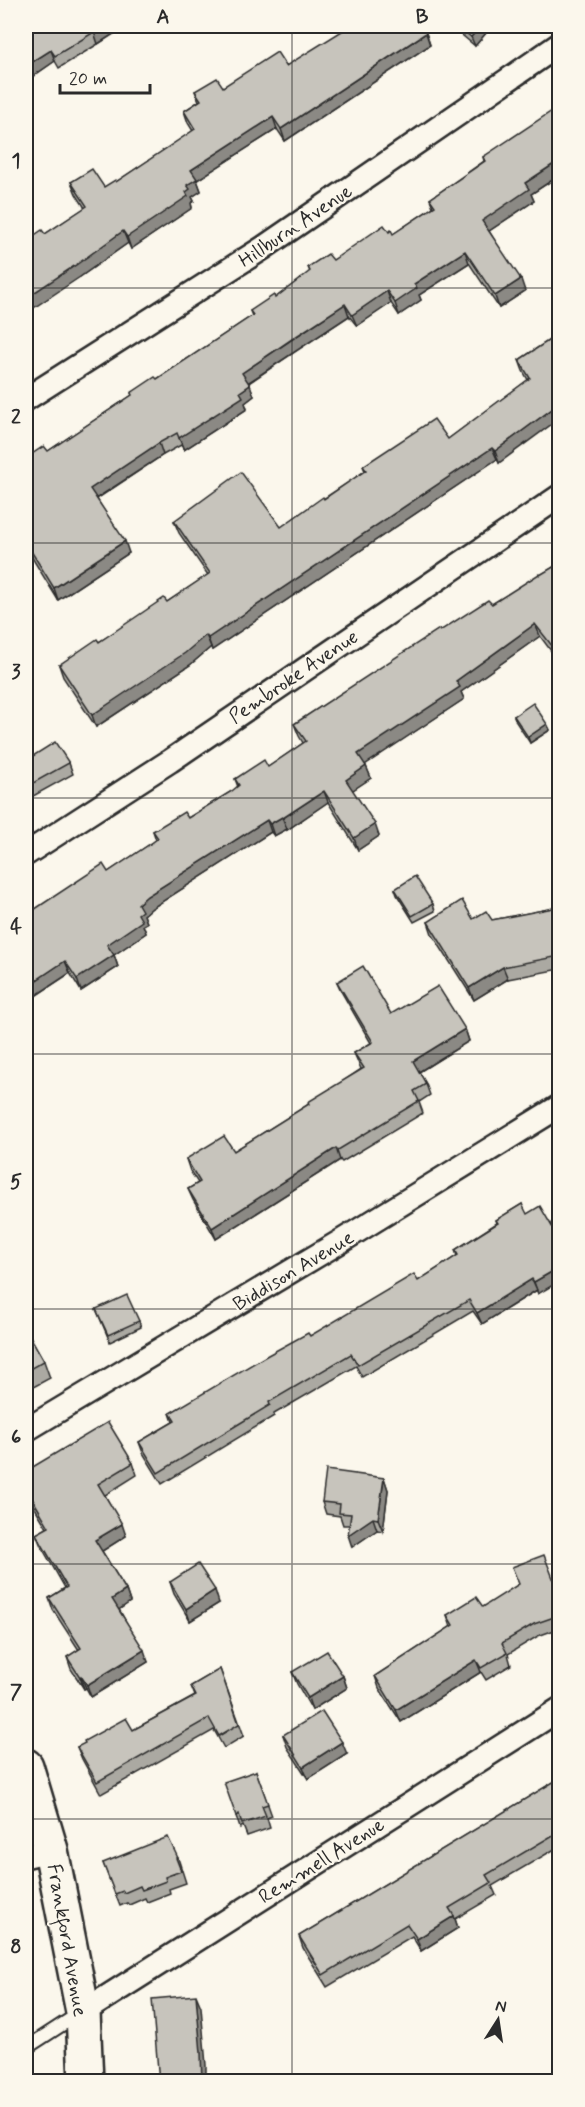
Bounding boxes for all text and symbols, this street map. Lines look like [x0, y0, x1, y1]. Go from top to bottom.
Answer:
text: A [156, 4, 170, 31]
text: B [416, 4, 429, 31]
scale bar [60, 57, 150, 95]
text: 20 m [69, 67, 107, 91]
text: 1 [12, 148, 20, 175]
street label: Hillburn Avenue [234, 178, 358, 274]
text: 2 [11, 404, 21, 431]
street label: Pembroke Avenue [224, 624, 364, 731]
text: 3 [11, 659, 21, 686]
text: 4 [10, 914, 22, 941]
text: 5 [10, 1169, 22, 1196]
street label: Biddison Avenue [228, 1224, 360, 1318]
text: 6 [11, 1424, 21, 1451]
text: 7 [10, 1679, 22, 1706]
street label: Remmell Avenue [254, 1812, 390, 1911]
street label: Frankford Avenue [38, 1862, 93, 2019]
text: 8 [10, 1934, 22, 1961]
north arrow [468, 1990, 528, 2050]
text: N [493, 1995, 508, 2018]

